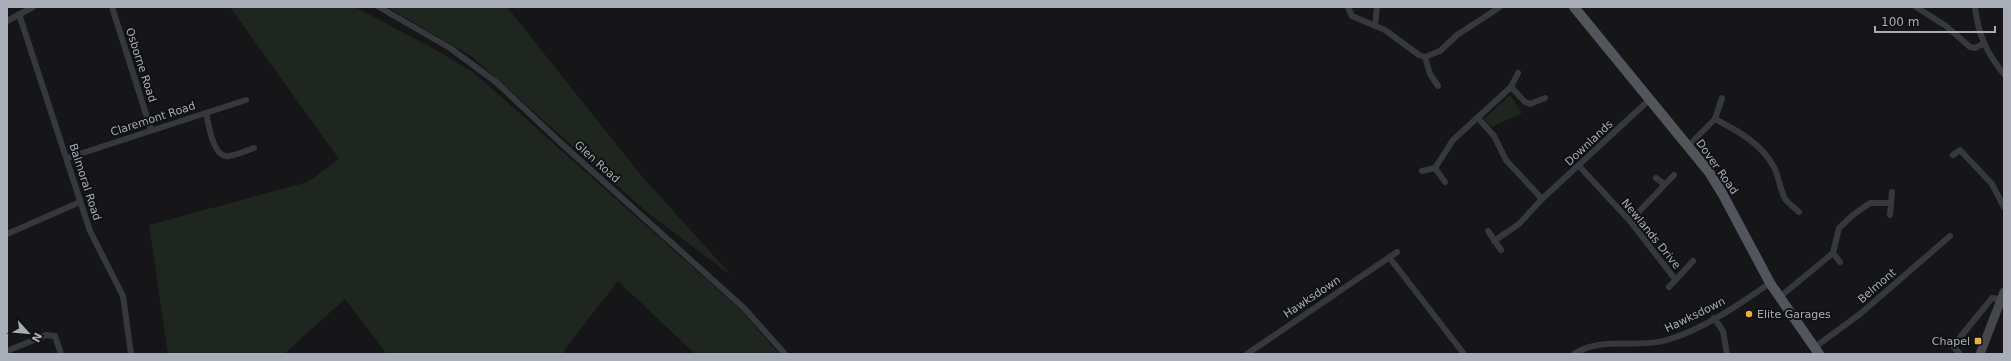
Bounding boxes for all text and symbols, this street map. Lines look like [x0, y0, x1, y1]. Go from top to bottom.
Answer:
scale bar [1875, 8, 1995, 34]
text: 100 m [1881, 15, 1919, 29]
street label: Osborne Road [123, 26, 159, 104]
street label: Claremont Road [109, 99, 197, 139]
street label: Downlands [1562, 117, 1616, 168]
street label: Dover Road [1693, 137, 1741, 197]
street label: Glen Road [572, 138, 622, 186]
street label: Balmoral Road [66, 142, 104, 222]
street label: Newlands Drive [1619, 196, 1683, 272]
street label: Belmont [1855, 266, 1899, 306]
street label: Hawksdown [1281, 273, 1343, 321]
street label: Hawksdown [1663, 295, 1727, 335]
place label: Elite Garages [1757, 308, 1831, 321]
marker: Elite Garages [1744, 309, 1754, 319]
north arrow [8, 313, 48, 353]
text: N [29, 330, 44, 344]
place label: Chapel [1932, 335, 1970, 348]
marker: Chapel [1973, 336, 1983, 346]

